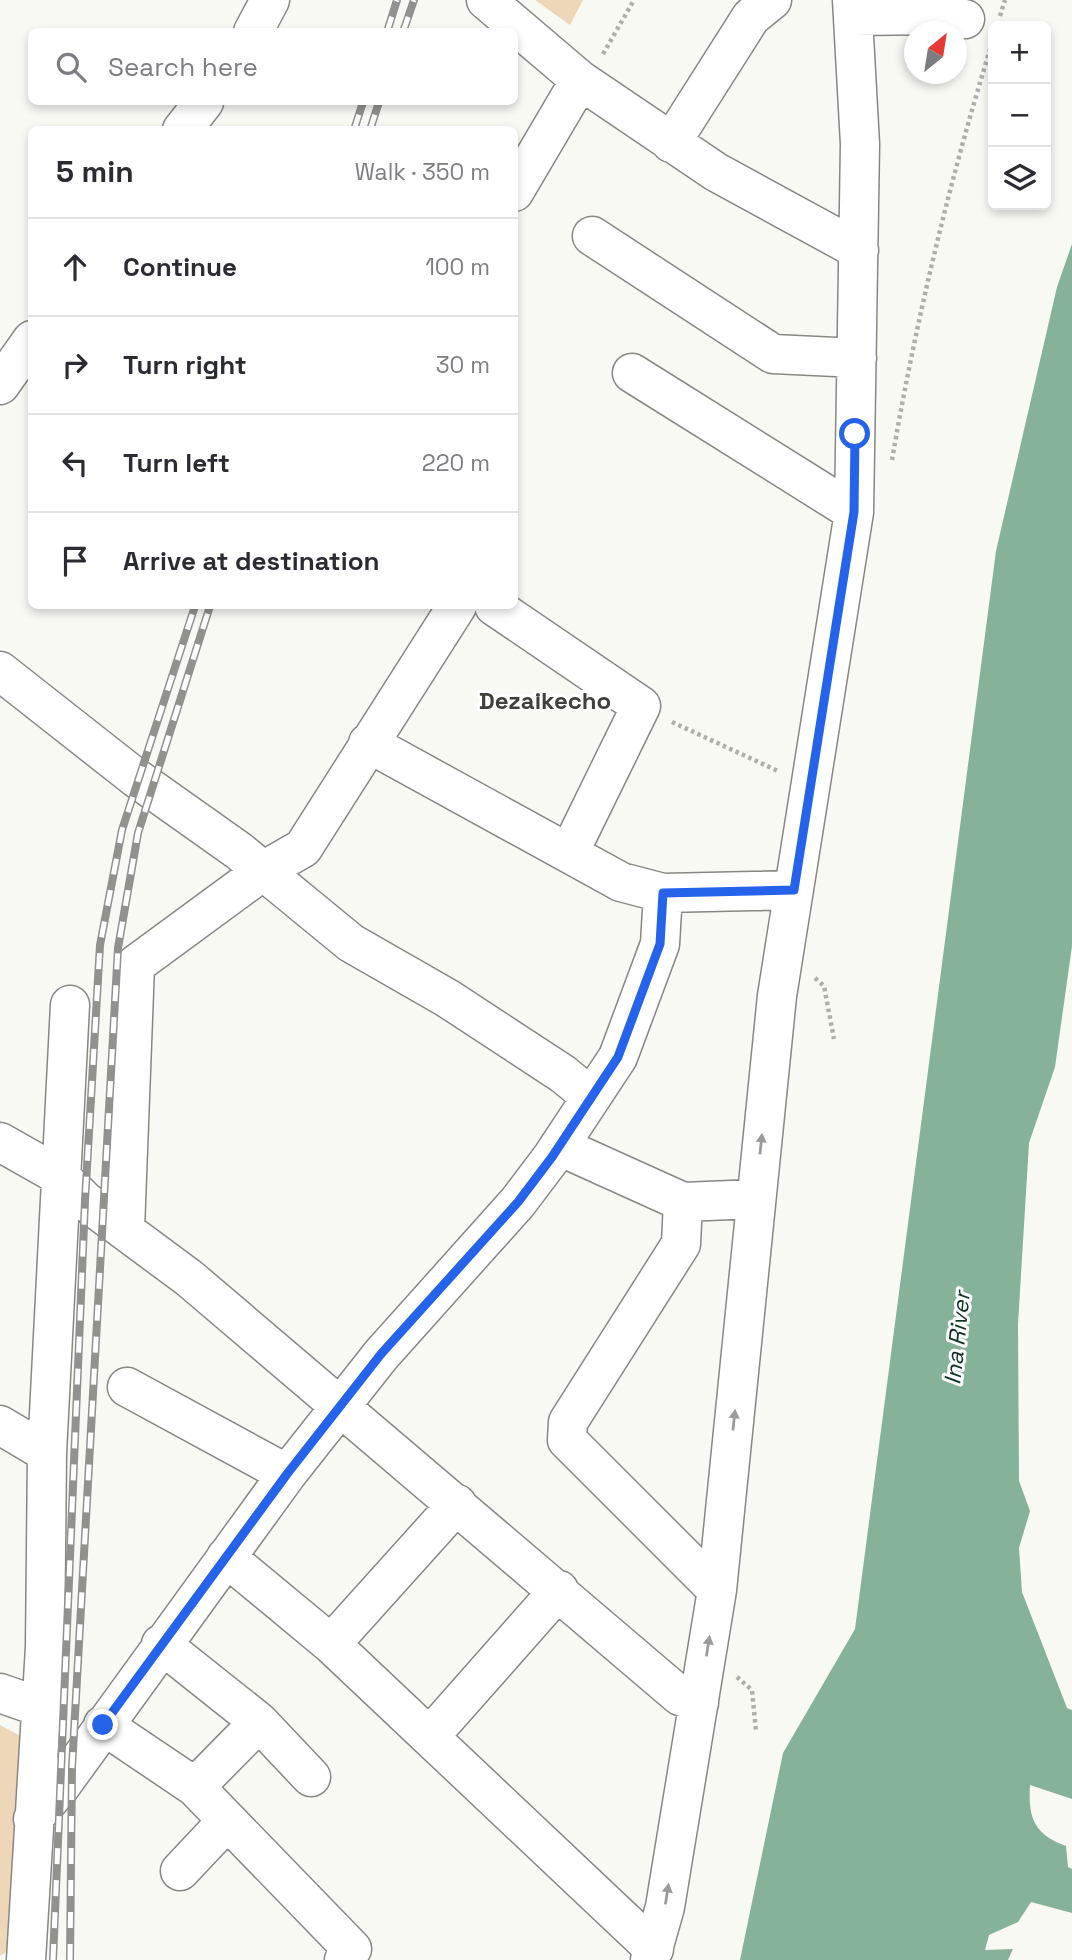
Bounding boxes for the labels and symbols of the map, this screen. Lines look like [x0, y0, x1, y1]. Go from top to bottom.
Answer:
north arrow [904, 21, 967, 84]
route start [839, 418, 870, 449]
district label: Dezaikecho [479, 685, 611, 716]
one-way arrow [756, 1133, 767, 1155]
water label: Ina River [937, 1288, 977, 1386]
one-way arrow [728, 1408, 739, 1430]
one-way arrow [703, 1634, 714, 1656]
route end [87, 1709, 118, 1740]
one-way arrow [662, 1883, 673, 1905]

